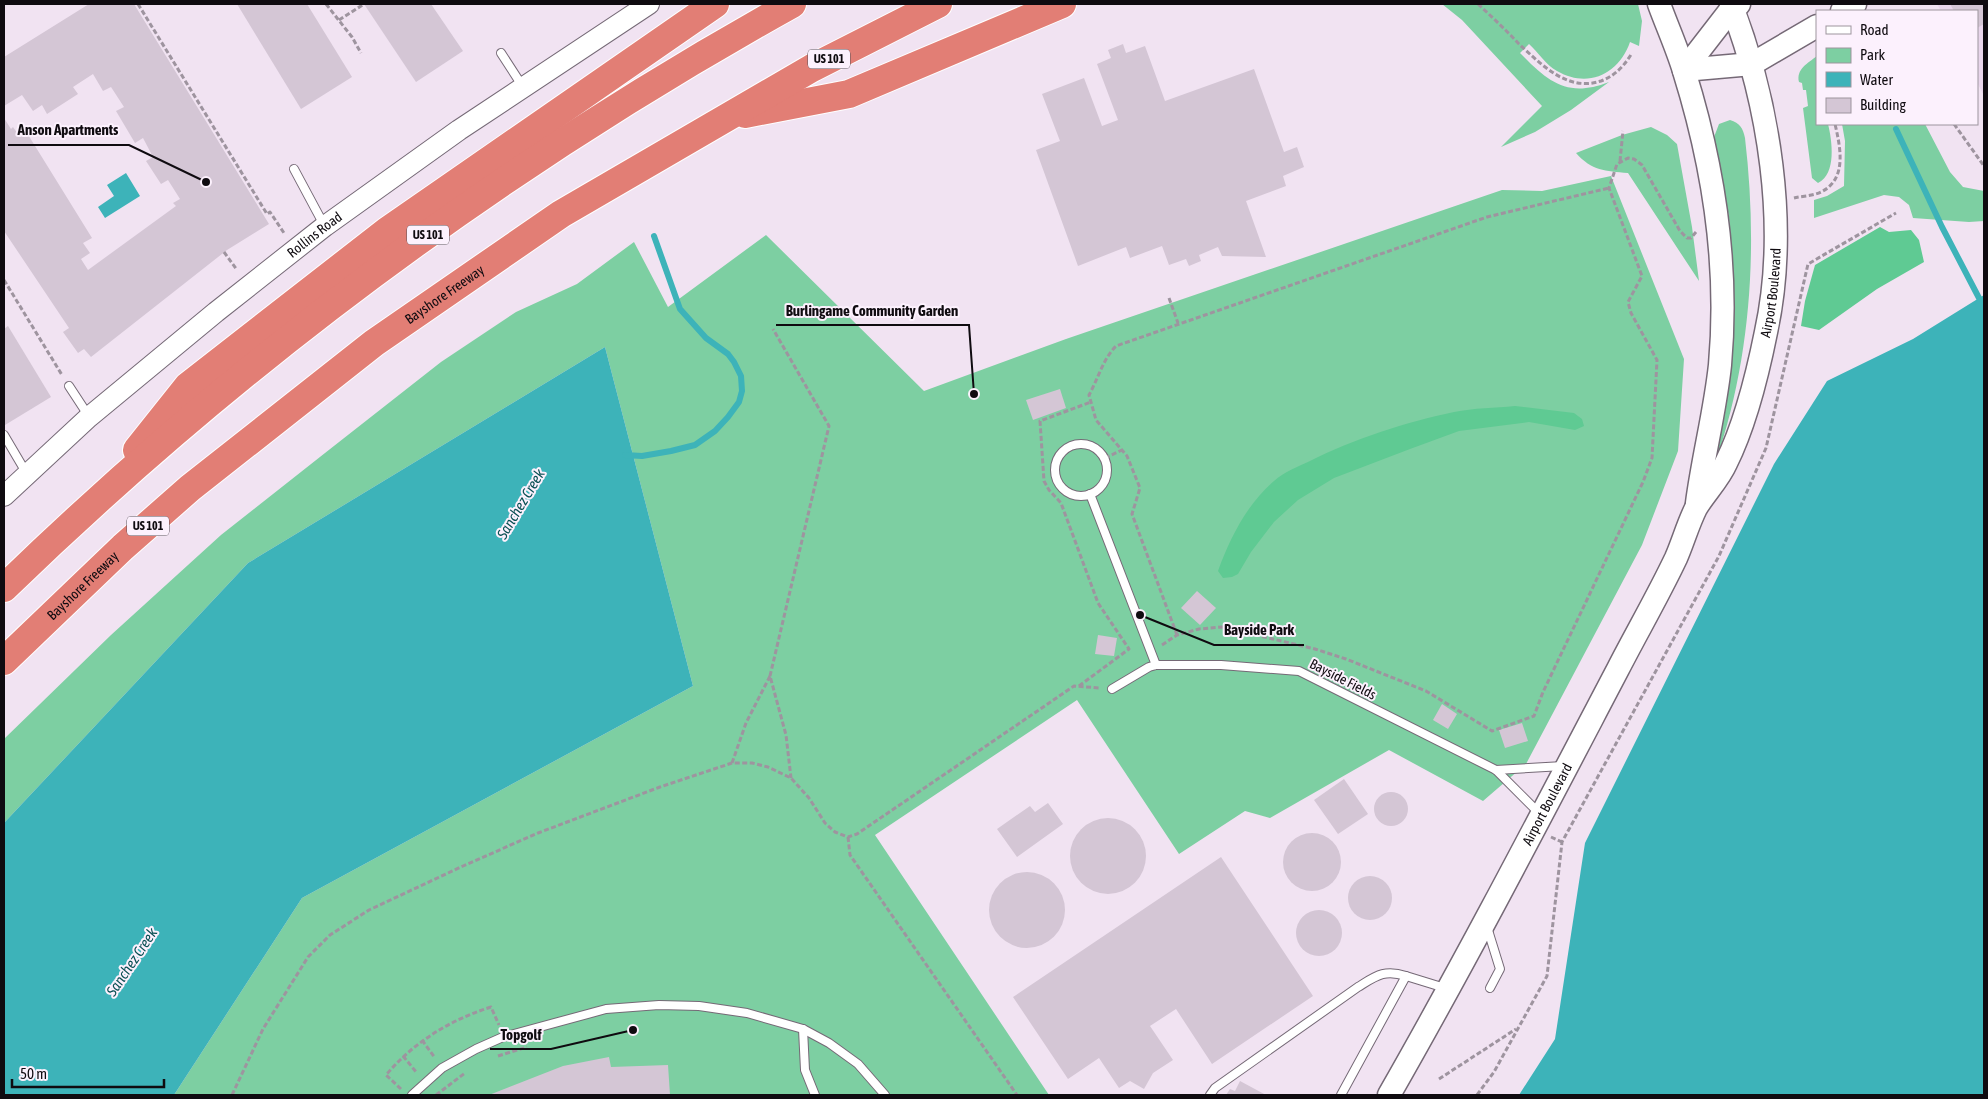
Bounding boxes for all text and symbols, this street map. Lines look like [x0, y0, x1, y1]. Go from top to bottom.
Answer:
legend [1816, 10, 1978, 125]
text: Road [1860, 21, 1889, 38]
text: Park [1860, 46, 1885, 63]
road number: US 101 [808, 50, 850, 68]
text: Water [1860, 71, 1893, 88]
text: Building [1860, 96, 1906, 113]
callout: Anson Apartments [8, 115, 129, 145]
text: Anson Apartments [17, 121, 119, 138]
street label: Rollins Road [284, 209, 345, 261]
road number: US 101 [407, 226, 449, 244]
street label: Airport Boulevard [1757, 248, 1784, 339]
street label: Bayshore Freeway [402, 261, 487, 327]
callout: Burlingame Community Garden [776, 295, 969, 325]
text: Burlingame Community Garden [786, 302, 958, 319]
water label: Sanchez Creek [493, 465, 548, 543]
road number: US 101 [127, 516, 169, 536]
street label: Bayshore Freeway [44, 548, 122, 623]
callout: Bayside Park [1214, 615, 1304, 645]
text: Bayside Park [1224, 621, 1294, 638]
street label: Bayside Fields [1307, 655, 1379, 703]
street label: Airport Boulevard [1519, 761, 1575, 848]
water label: Sanchez Creek [102, 924, 161, 1000]
callout: Topgolf [490, 1019, 551, 1049]
text: Topgolf [500, 1026, 542, 1043]
scale bar [12, 1056, 165, 1088]
text: 50 m [20, 1065, 47, 1082]

